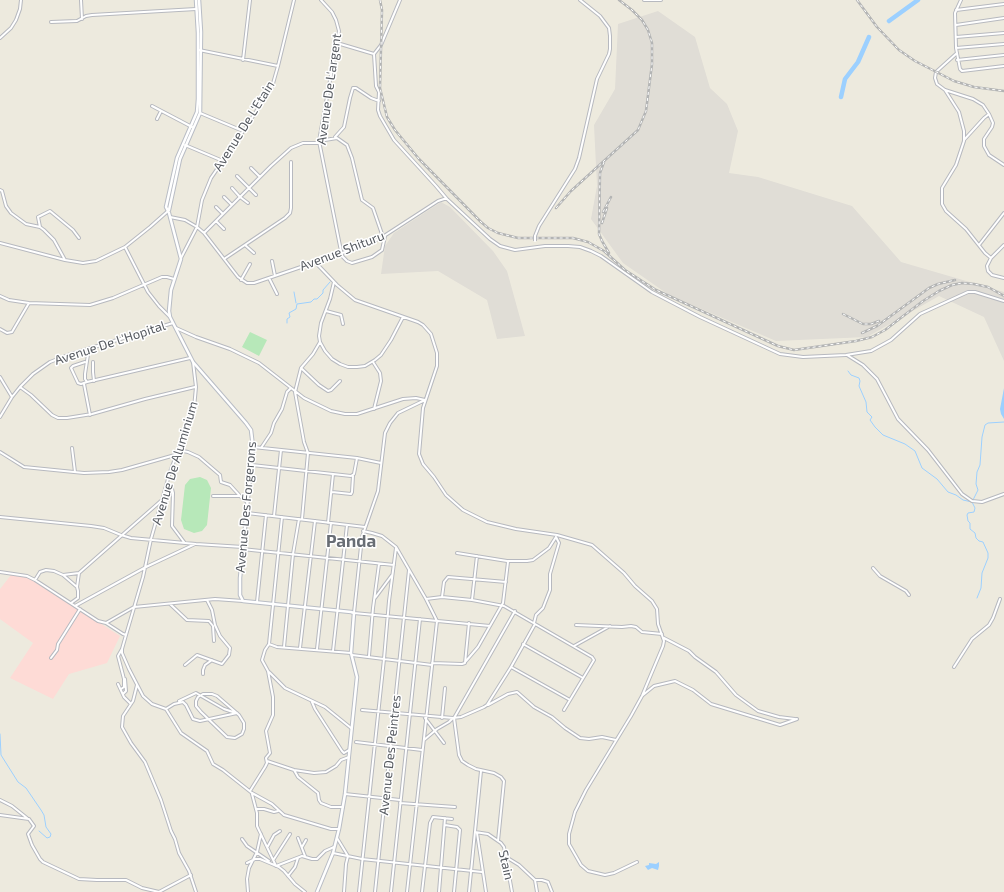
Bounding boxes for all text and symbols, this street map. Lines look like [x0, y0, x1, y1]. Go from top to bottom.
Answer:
street label: Avenue De L'argent [313, 32, 345, 146]
street label: Avenue De L'Etain [210, 78, 278, 174]
street label: Avenue Shituru [297, 228, 387, 274]
street label: Avenue De L'Hopital [52, 318, 168, 368]
street label: Avenue De Aluminium [149, 399, 201, 527]
street label: Avenue Des Forgerons [232, 441, 260, 573]
district label: Panda [326, 531, 376, 551]
street label: Avenue Des Peintres [376, 694, 404, 816]
street label: Stain [495, 849, 517, 881]

